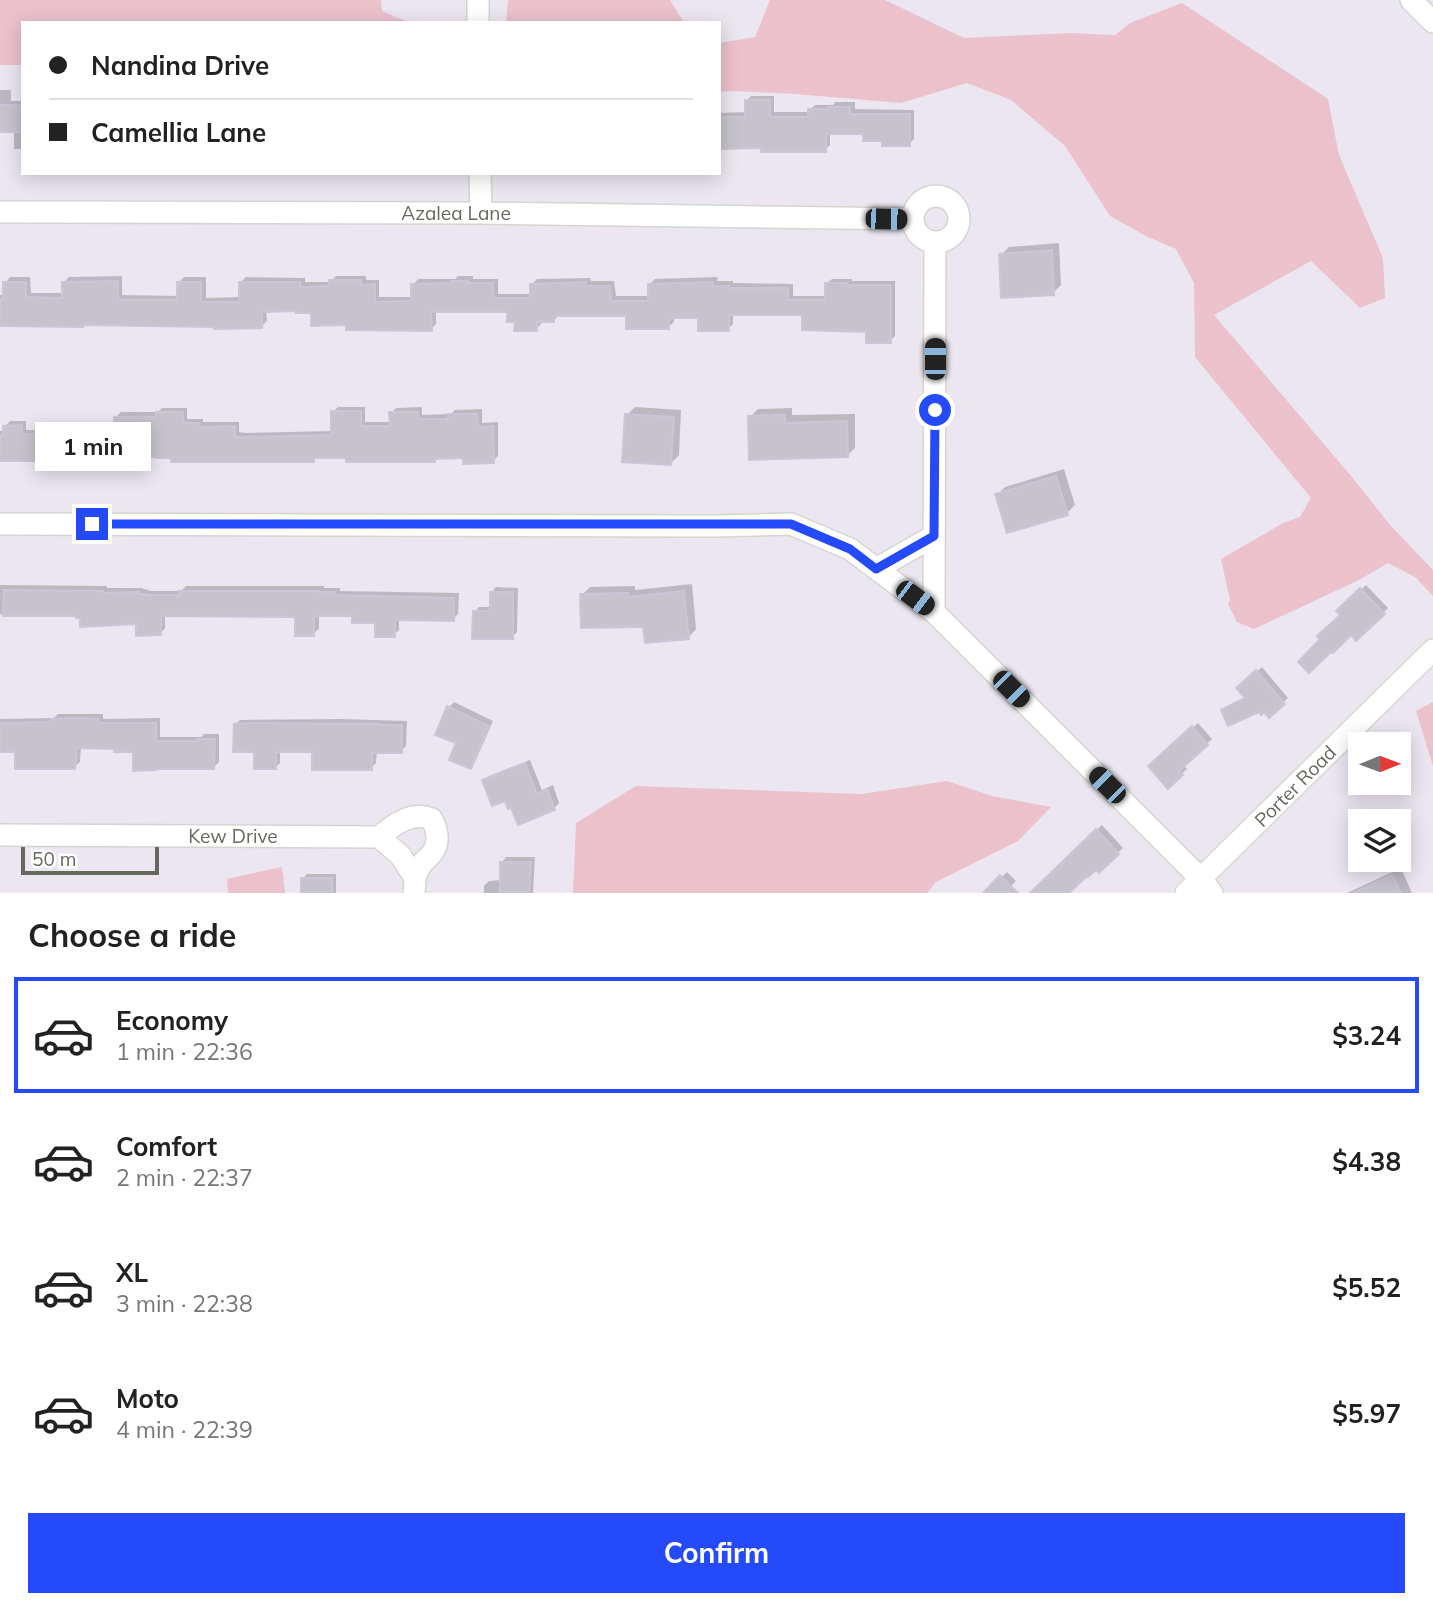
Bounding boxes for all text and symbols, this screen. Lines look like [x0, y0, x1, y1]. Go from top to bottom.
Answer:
text: Nandina Drive [91, 49, 269, 82]
text: Camellia Lane [91, 116, 266, 149]
street label: Azalea Lane [401, 201, 511, 225]
car [865, 208, 908, 230]
car [925, 338, 946, 380]
route start [919, 394, 951, 426]
callout: 1 min [34, 422, 150, 472]
text: 1 min [63, 432, 123, 461]
route end [76, 508, 108, 540]
car [892, 577, 939, 619]
car [989, 667, 1034, 711]
north arrow [1348, 732, 1410, 794]
map controls [1348, 732, 1411, 872]
street label: Porter Road [1249, 740, 1341, 832]
car [1085, 763, 1130, 807]
button: layers [1348, 809, 1411, 872]
street label: Kew Drive [188, 824, 278, 848]
scale bar [21, 844, 159, 876]
text: 50 m [32, 847, 76, 871]
text: Choose a ride [28, 915, 236, 955]
icon: car [32, 1004, 95, 1067]
text: Economy [116, 1004, 228, 1037]
text: $3.24 [1332, 1019, 1401, 1052]
text: 1 min · 22:36 [116, 1037, 253, 1066]
icon: car [32, 1130, 95, 1193]
text: Comfort [116, 1130, 217, 1163]
text: $4.38 [1332, 1145, 1401, 1178]
text: 2 min · 22:37 [116, 1163, 253, 1192]
icon: car [32, 1256, 95, 1319]
text: XL [116, 1256, 148, 1289]
text: $5.52 [1332, 1271, 1401, 1304]
text: 3 min · 22:38 [116, 1289, 253, 1318]
icon: car [32, 1382, 95, 1445]
text: Moto [116, 1382, 179, 1415]
text: $5.97 [1332, 1397, 1401, 1430]
text: 4 min · 22:39 [116, 1415, 253, 1444]
button: Confirm [28, 1513, 1405, 1593]

